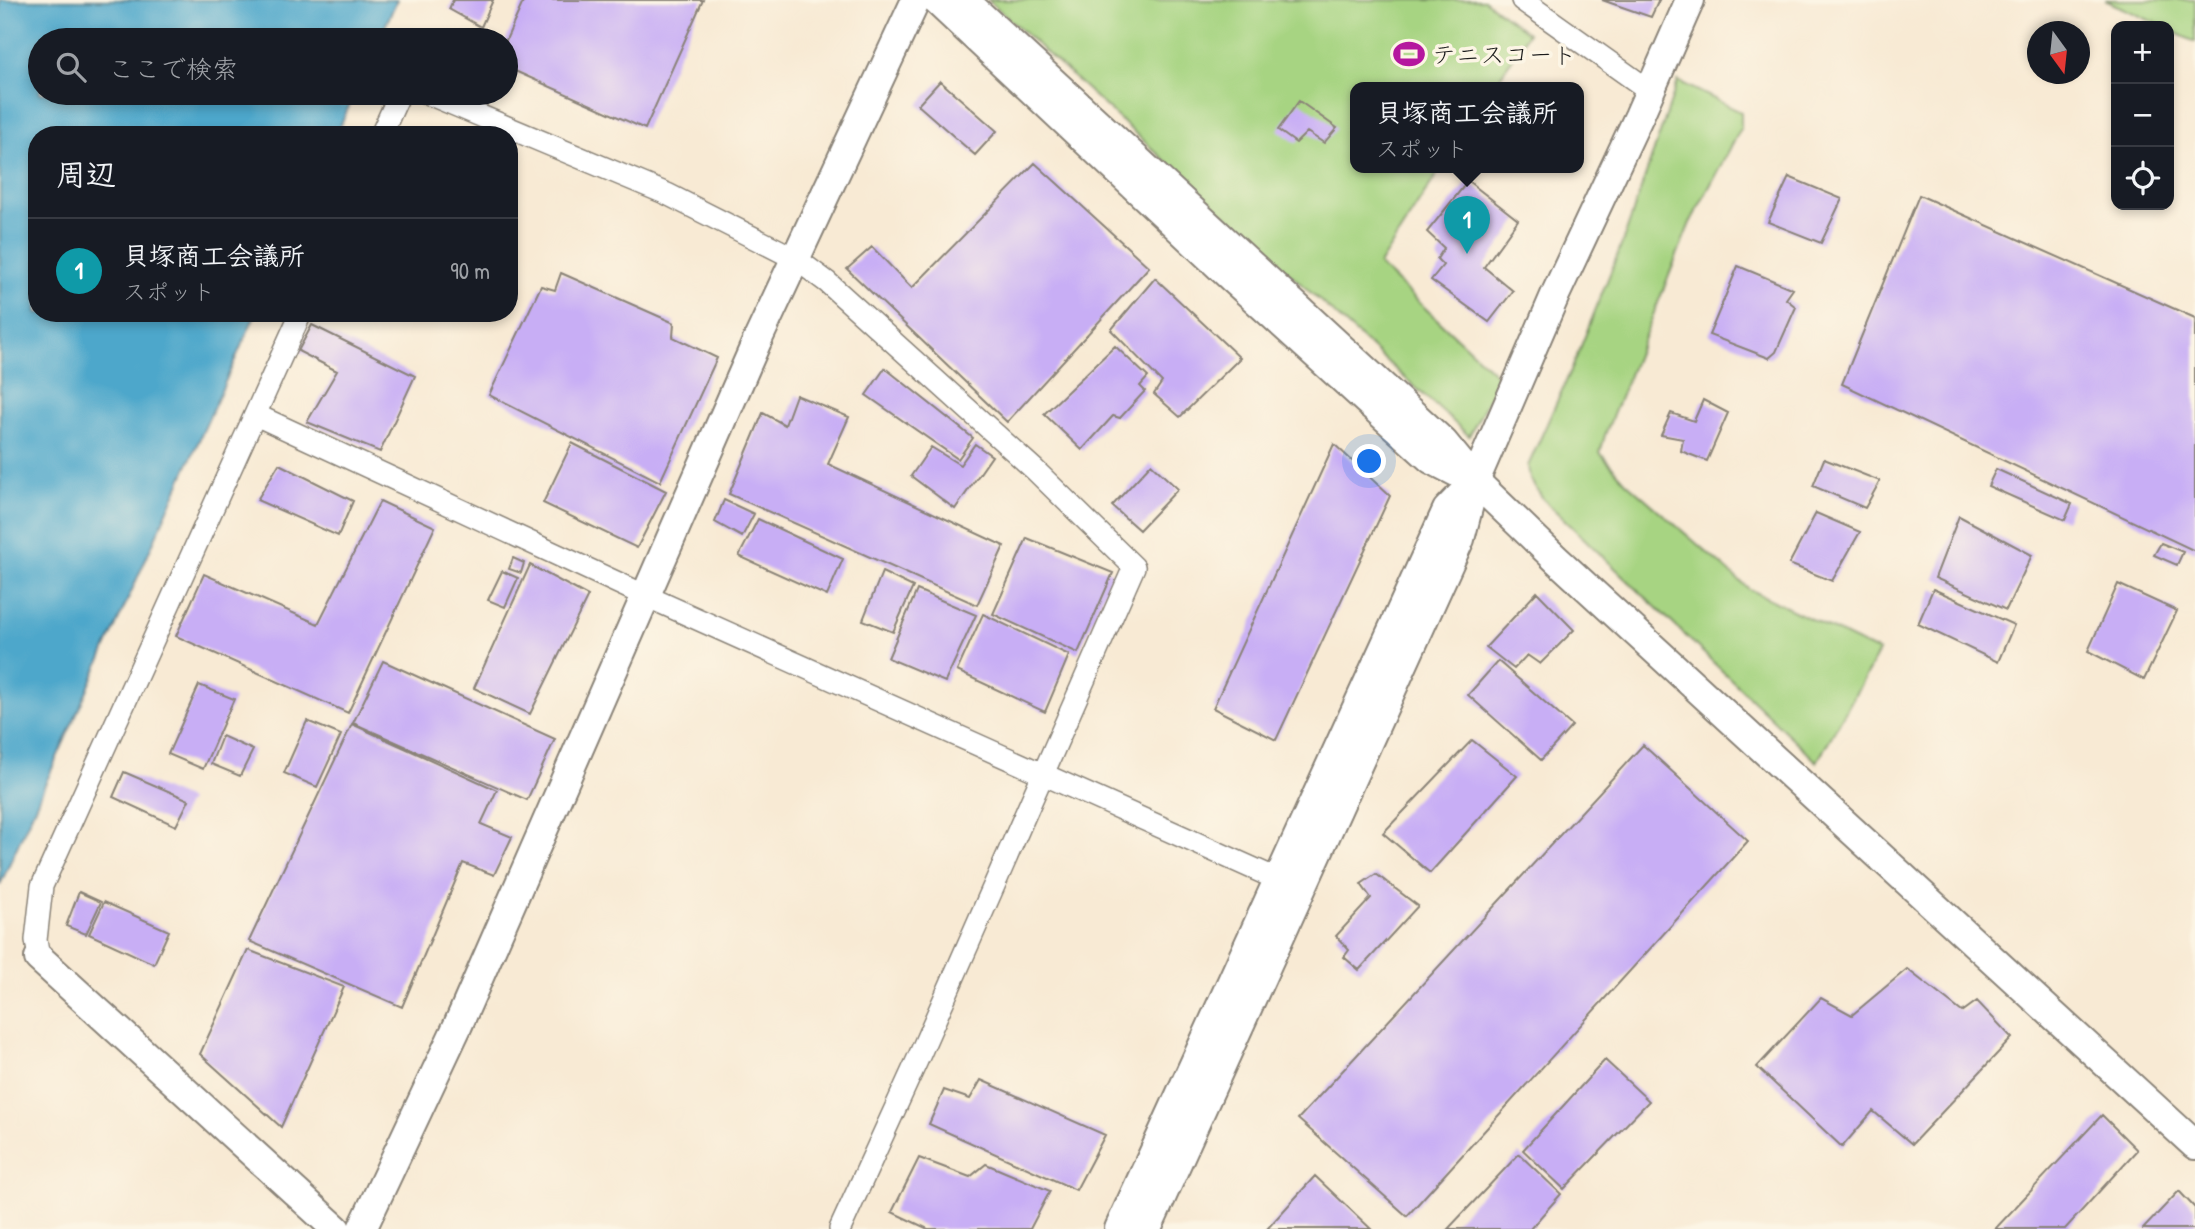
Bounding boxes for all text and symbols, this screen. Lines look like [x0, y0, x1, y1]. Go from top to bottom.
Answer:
north arrow [2027, 21, 2090, 84]
map controls [2111, 21, 2174, 210]
button: + [2111, 21, 2174, 84]
search box [28, 28, 518, 105]
sports icon: テニスコート [1392, 37, 1426, 71]
place label: テニスコート [1432, 38, 1576, 70]
icon: search [52, 48, 90, 86]
text: ここで検索 [108, 51, 238, 86]
popup [1350, 82, 1584, 173]
button: − [2111, 84, 2174, 147]
text: 貝塚商工会議所 [1376, 95, 1558, 130]
text: スポット [1376, 133, 1468, 164]
button: locate [2111, 147, 2174, 210]
text: 周辺 [56, 154, 116, 194]
pin: 1 [1444, 196, 1490, 254]
text: 貝塚商工会議所 [123, 238, 305, 273]
text: 1 [75, 255, 83, 286]
text: 90 m [450, 255, 490, 286]
text: スポット [123, 276, 215, 307]
your location [1352, 444, 1386, 478]

